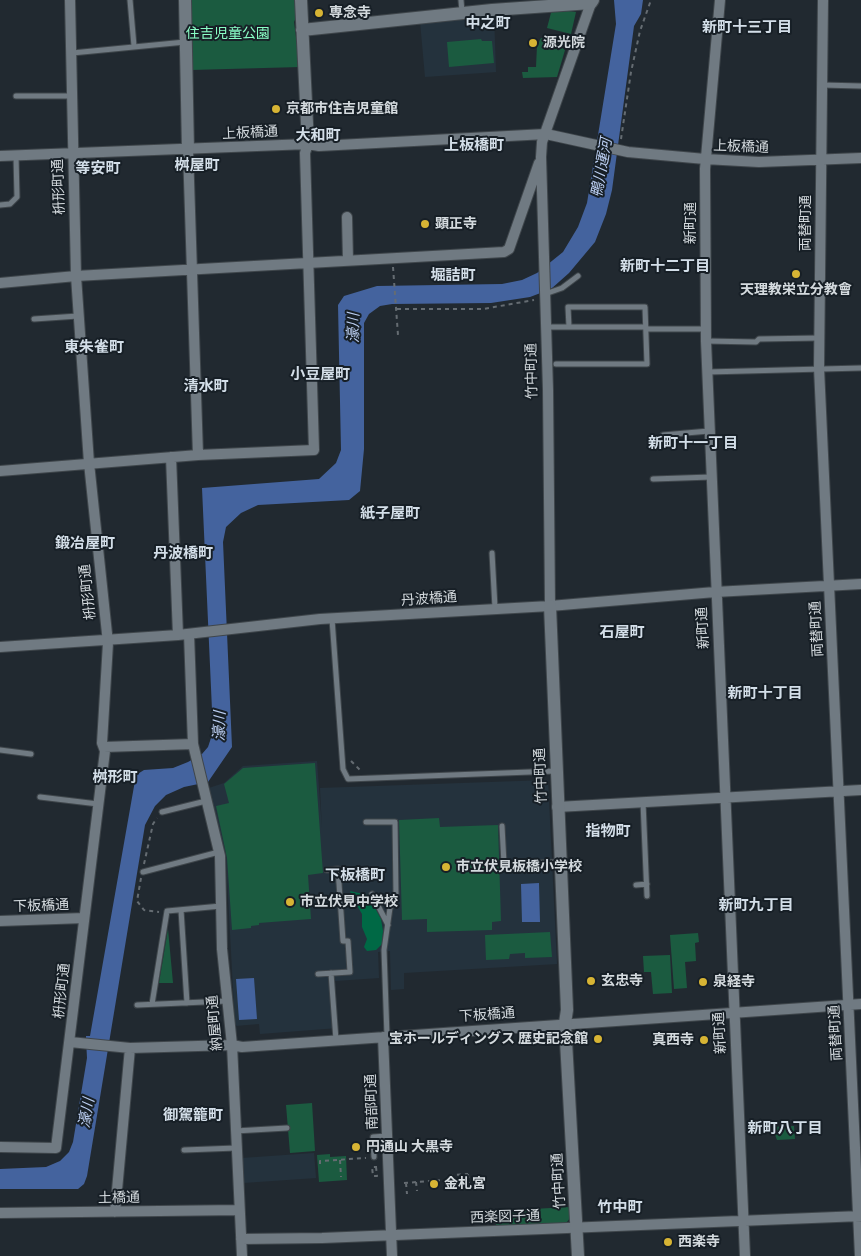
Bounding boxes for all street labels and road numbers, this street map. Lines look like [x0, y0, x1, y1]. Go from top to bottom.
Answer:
street label: 上板橋通 [222, 123, 278, 143]
street label: 上板橋通 [713, 138, 769, 156]
street label: 枡形町通 [50, 159, 68, 215]
street label: 両替町通 [798, 195, 814, 251]
street label: 新町通 [683, 202, 699, 244]
street label: 竹中町通 [523, 343, 541, 399]
street label: 枡形町通 [77, 563, 99, 621]
street label: 丹波橋通 [400, 589, 458, 609]
street label: 両替町通 [807, 601, 827, 657]
street label: 新町通 [694, 607, 712, 649]
street label: 竹中町通 [532, 748, 550, 804]
street label: 下板橋通 [13, 897, 69, 915]
street label: 枡形町通 [51, 962, 73, 1020]
street label: 納屋町通 [204, 994, 226, 1052]
street label: 下板橋通 [458, 1005, 516, 1025]
street label: 両替町通 [826, 1005, 846, 1061]
street label: 新町通 [711, 1012, 729, 1054]
street label: 南部町通 [363, 1074, 381, 1130]
street label: 竹中町通 [549, 1153, 569, 1209]
street label: 土橋通 [98, 1189, 140, 1207]
street label: 西楽図子通 [470, 1207, 540, 1227]

